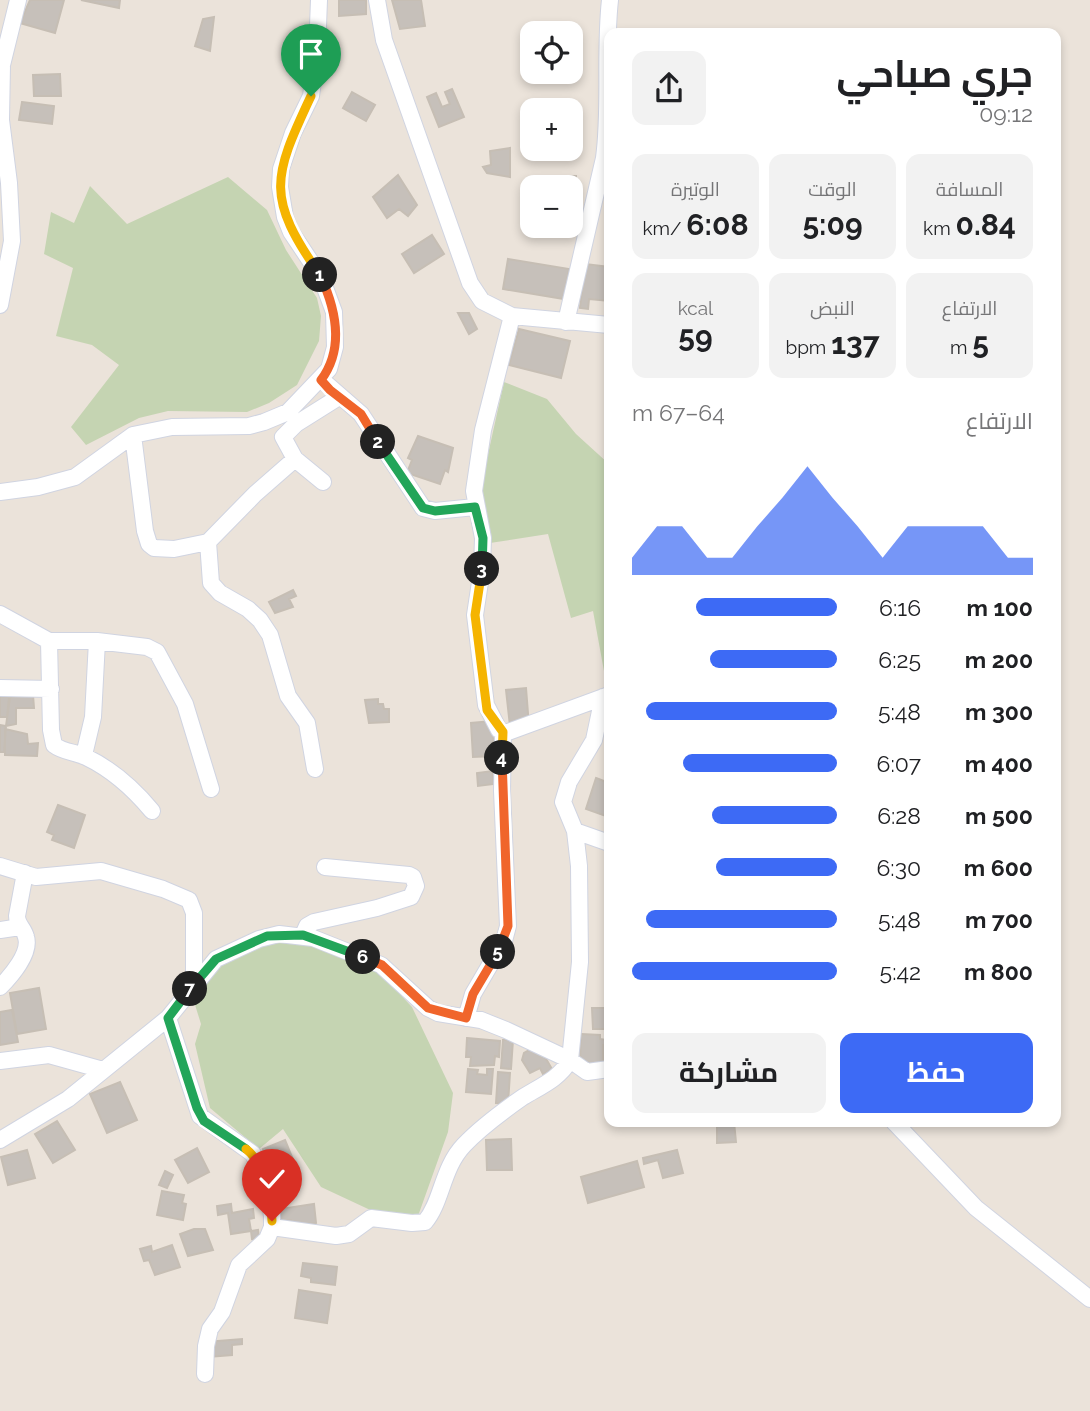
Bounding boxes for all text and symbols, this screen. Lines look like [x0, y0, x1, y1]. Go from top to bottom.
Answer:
map controls [520, 21, 583, 238]
button: locate [520, 21, 583, 84]
pin [281, 24, 341, 96]
icon: arrive [292, 35, 330, 73]
button: share [632, 51, 706, 125]
text: جري صباحي [837, 51, 1033, 96]
button: + [520, 98, 583, 161]
text: 09:12 [979, 100, 1033, 127]
button: − [520, 175, 583, 238]
text: الوتيرة [671, 178, 720, 200]
text: الوقت [808, 178, 857, 200]
text: المسافة [936, 178, 1003, 200]
text: 6:08 [686, 207, 749, 242]
text: 5:09 [802, 207, 863, 242]
text: 0.84 [955, 207, 1016, 242]
text: /km [642, 217, 686, 239]
text: km [923, 217, 955, 239]
pin: 1 [302, 258, 338, 292]
text: 1 [315, 263, 324, 285]
text: kcal [678, 297, 713, 319]
text: النبض [810, 297, 855, 319]
text: الارتفاع [942, 297, 997, 319]
text: 59 [678, 319, 713, 354]
text: 137 [831, 326, 880, 361]
text: 5 [972, 326, 989, 361]
text: bpm [785, 336, 831, 358]
text: m [950, 336, 972, 358]
text: 64–67 m [632, 399, 725, 426]
text: الارتفاع [966, 407, 1033, 434]
pin: 2 [360, 424, 396, 460]
text: 2 [372, 430, 383, 452]
pin: 3 [464, 552, 500, 586]
text: 3 [476, 557, 487, 579]
text: 6:16 [879, 594, 921, 621]
text: 100 m [966, 594, 1033, 621]
text: 6:25 [878, 646, 921, 673]
text: 200 m [965, 646, 1033, 673]
text: 5:48 [878, 698, 921, 725]
text: 300 m [965, 698, 1033, 725]
pin: 4 [484, 740, 520, 776]
text: 4 [496, 746, 507, 768]
text: 6:07 [877, 750, 921, 777]
text: 400 m [965, 750, 1033, 777]
text: 6:28 [877, 802, 921, 829]
text: 500 m [965, 802, 1033, 829]
text: 6:30 [876, 854, 921, 881]
text: 600 m [964, 854, 1033, 881]
text: 5:48 [878, 906, 921, 933]
text: 700 m [965, 906, 1033, 933]
pin: 5 [480, 934, 516, 970]
pin: 6 [346, 940, 380, 974]
text: 5 [492, 940, 503, 962]
text: 6 [357, 945, 368, 967]
text: 5:42 [880, 958, 921, 985]
text: 800 m [964, 958, 1033, 985]
pin: 7 [172, 972, 208, 1006]
text: 7 [184, 977, 195, 999]
button: مشاركة [632, 1033, 826, 1113]
button: حفظ [840, 1033, 1033, 1113]
pin [242, 1149, 302, 1221]
icon: check [253, 1160, 291, 1198]

